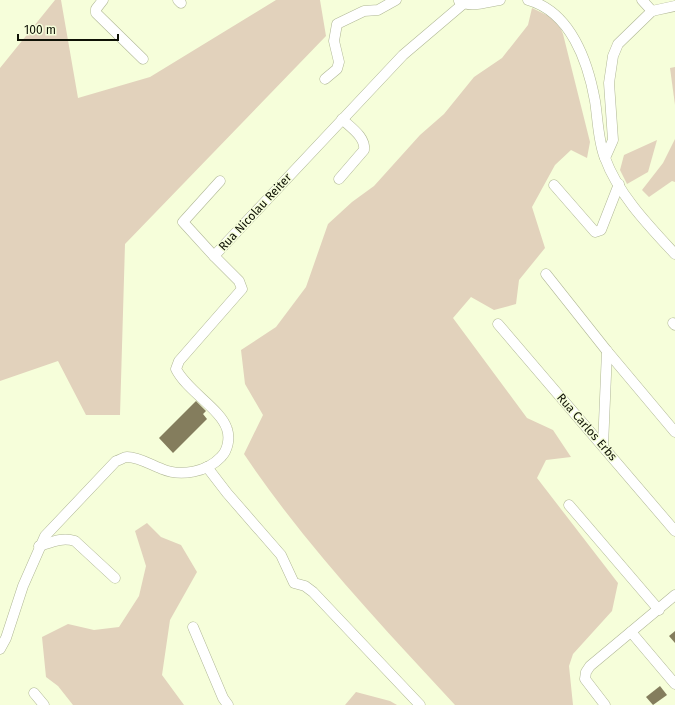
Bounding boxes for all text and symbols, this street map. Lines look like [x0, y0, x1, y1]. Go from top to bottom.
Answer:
scale bar [18, 16, 118, 42]
text: 100 m [24, 23, 56, 37]
street label: Rua Nicolau Reiter [216, 170, 295, 254]
street label: Rua Carlos Erbs [554, 390, 620, 464]

